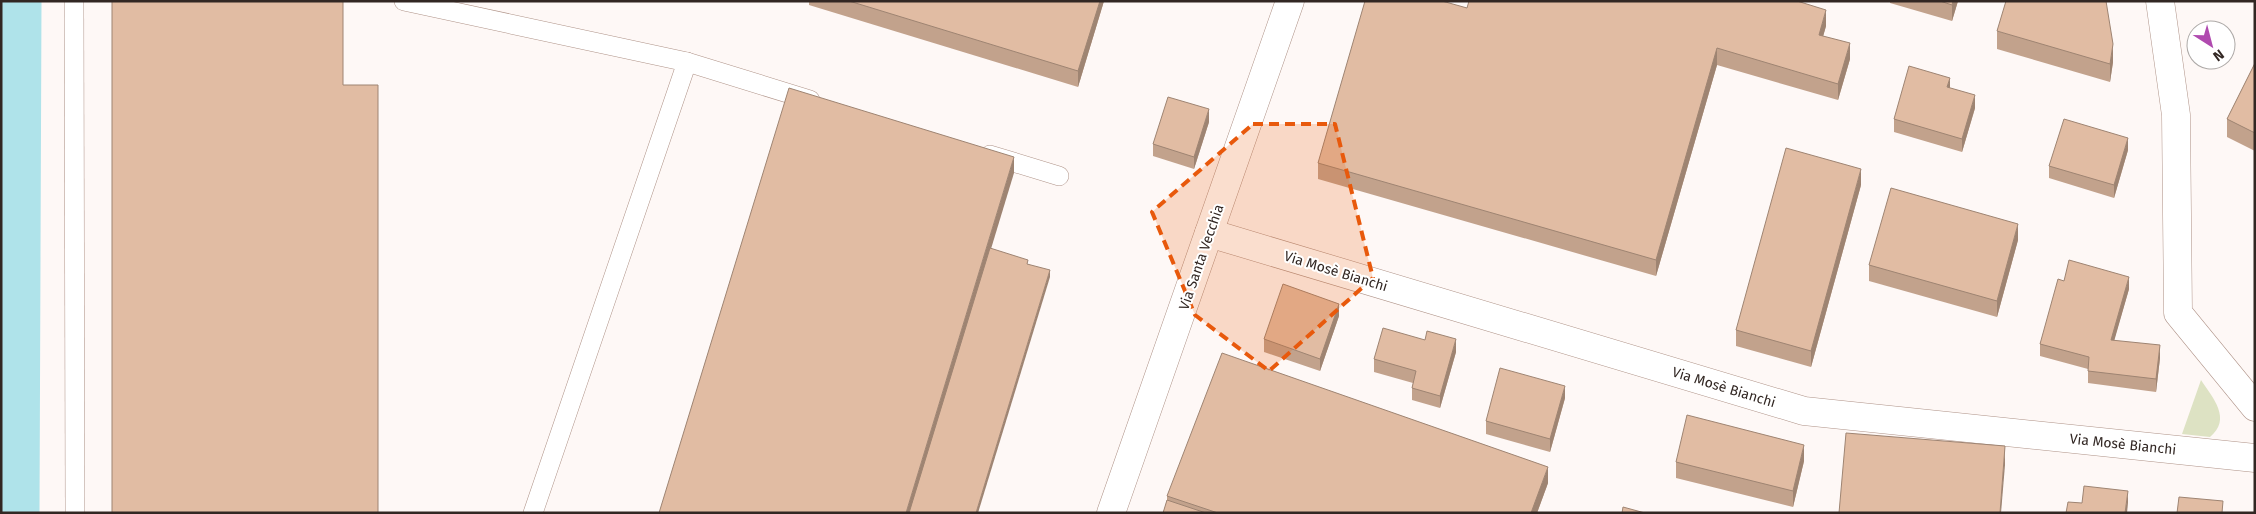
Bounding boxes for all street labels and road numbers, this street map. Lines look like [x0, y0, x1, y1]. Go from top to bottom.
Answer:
street label: Via Santa Vecchia [1175, 202, 1228, 312]
street label: Via Mosè Bianchi [1282, 248, 1390, 295]
street label: Via Mosè Bianchi [1670, 364, 1778, 411]
street label: Via Mosè Bianchi [2069, 430, 2177, 459]

